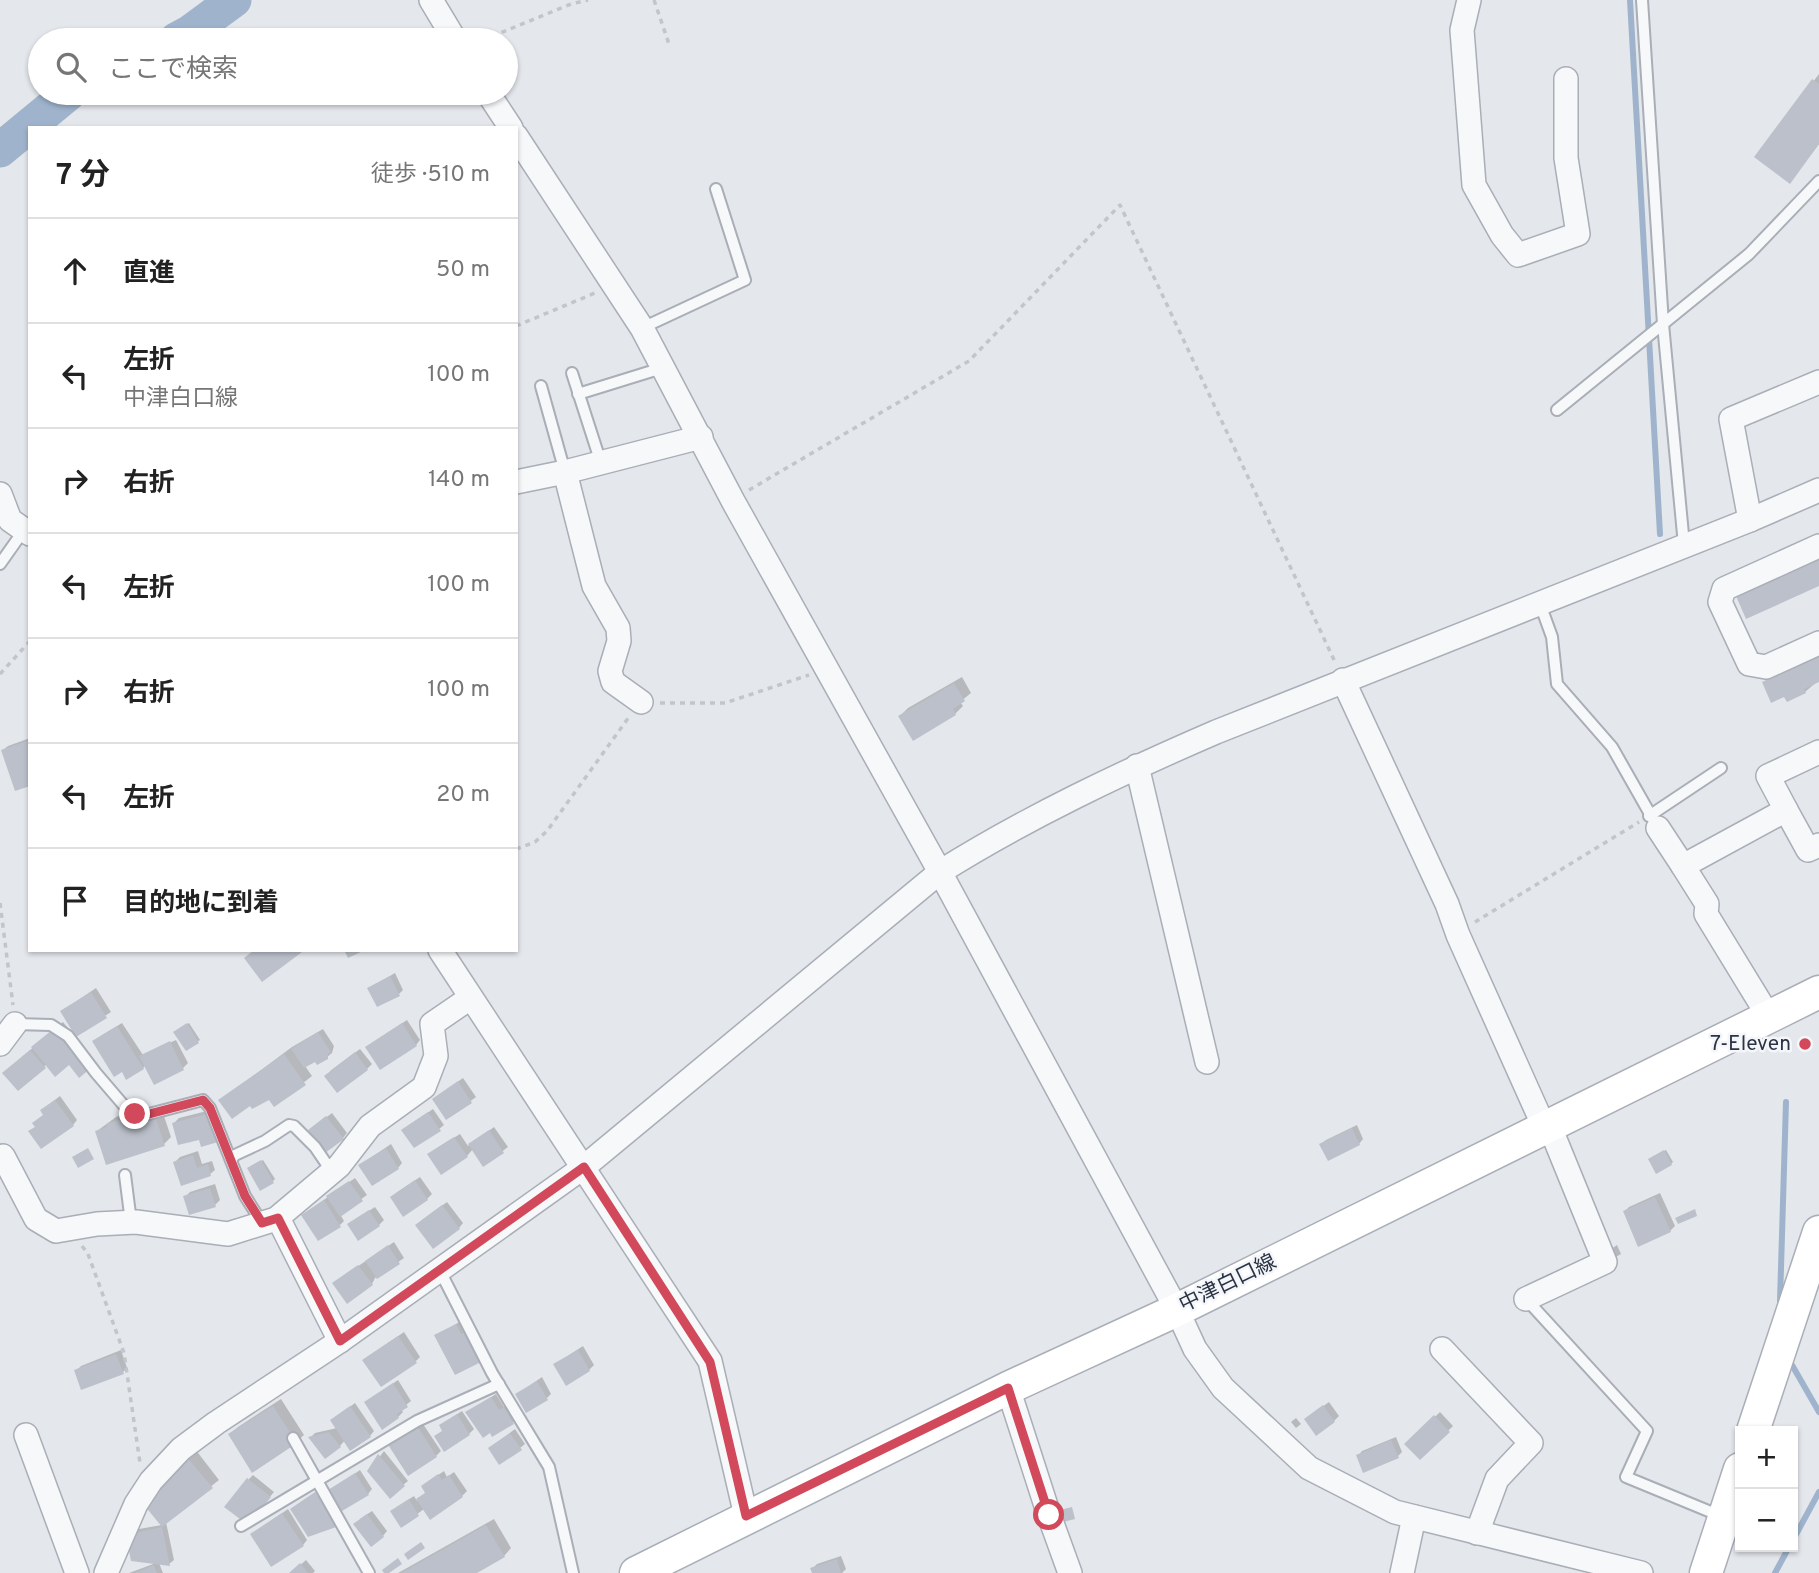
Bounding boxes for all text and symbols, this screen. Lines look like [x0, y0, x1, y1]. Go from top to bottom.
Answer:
search box [28, 28, 518, 105]
icon: search [52, 48, 90, 86]
text: ここで検索 [108, 54, 238, 87]
text: 7 分 [56, 158, 110, 195]
text: 徒歩 · 510 m [371, 161, 490, 190]
icon: ahead [56, 252, 94, 290]
text: 50 m [436, 256, 490, 285]
text: 直進 [123, 258, 175, 291]
text: 左折 [123, 345, 175, 378]
icon: left [56, 357, 94, 395]
text: 100 m [427, 361, 490, 390]
text: 中津白口線 [123, 385, 238, 414]
icon: right [56, 462, 94, 500]
text: 140 m [428, 466, 490, 495]
text: 右折 [123, 468, 175, 501]
icon: left [56, 567, 94, 605]
text: 100 m [427, 571, 490, 600]
text: 左折 [123, 573, 175, 606]
icon: right [56, 672, 94, 710]
text: 100 m [427, 676, 490, 705]
text: 右折 [123, 678, 175, 711]
icon: left [56, 777, 94, 815]
text: 20 m [436, 781, 490, 810]
text: 左折 [123, 783, 175, 816]
icon: arrive [56, 882, 94, 920]
text: 目的地に到着 [123, 888, 279, 921]
place label: 7-Eleven [1710, 1031, 1791, 1058]
marker: 7-Eleven [1797, 1036, 1813, 1052]
route end [119, 1098, 150, 1129]
street label: 中津白口線 [1175, 1249, 1281, 1319]
map controls [1735, 1426, 1798, 1552]
button: + [1735, 1426, 1798, 1489]
button: − [1735, 1489, 1798, 1552]
route start [1033, 1499, 1064, 1530]

